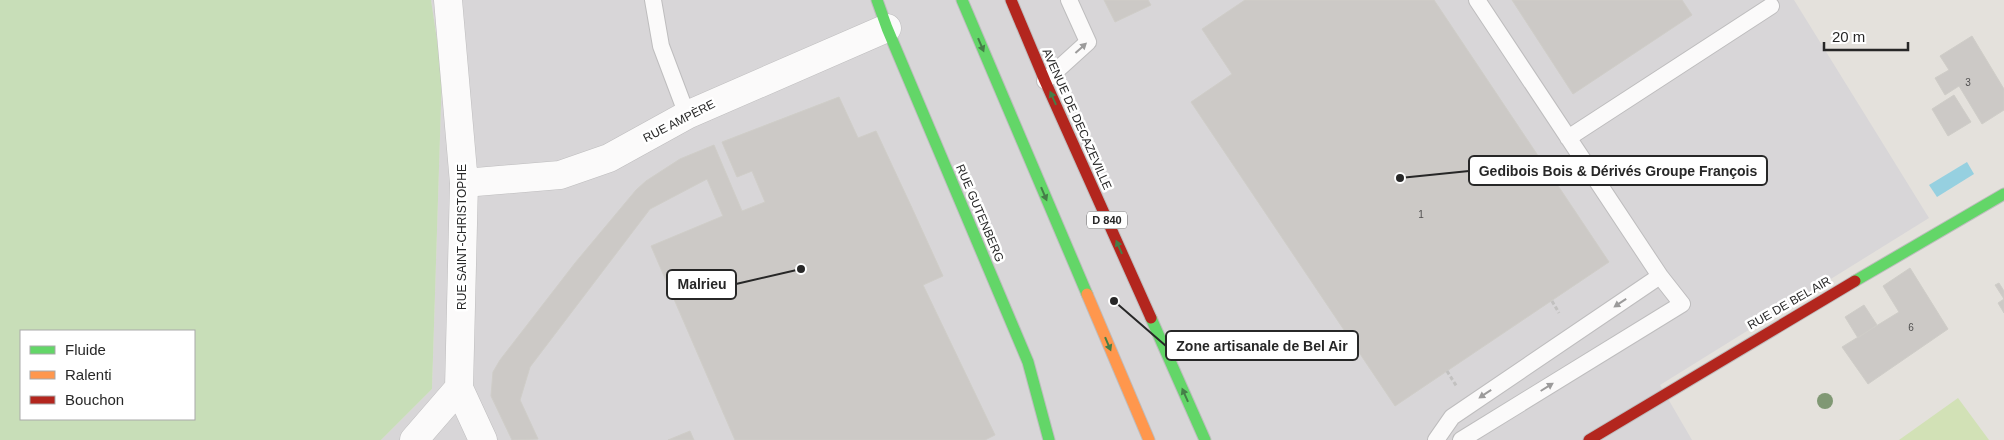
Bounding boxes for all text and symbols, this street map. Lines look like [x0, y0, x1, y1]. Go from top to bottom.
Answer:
scale bar [1824, 20, 1908, 52]
text: 20 m [1832, 28, 1865, 45]
one-way arrow [977, 38, 985, 52]
one-way arrow [1075, 42, 1087, 54]
street label: AVENUE DE DECAZEVILLE [1039, 46, 1115, 192]
house number: 3 [1965, 77, 1971, 88]
one-way arrow [1048, 91, 1056, 105]
street label: RUE AMPÈRE [640, 96, 717, 145]
callout: Gedibois Bois & Dérivés Groupe François [1469, 156, 1767, 185]
street label: RUE GUTENBERG [953, 162, 1007, 264]
text: Gedibois Bois & Dérivés Groupe François [1479, 163, 1757, 179]
street label: RUE SAINT-CHRISTOPHE [455, 164, 469, 310]
one-way arrow [1041, 187, 1049, 201]
house number: 1 [1418, 209, 1424, 220]
road number: D 840 [1087, 212, 1127, 228]
one-way arrow [1114, 240, 1122, 254]
callout: Malrieu [667, 270, 736, 299]
street label: RUE DE BEL AIR [1745, 273, 1833, 332]
text: Malrieu [677, 276, 727, 292]
one-way arrow [1613, 298, 1627, 308]
house number: 6 [1908, 322, 1914, 333]
legend [20, 330, 195, 420]
callout: Zone artisanale de Bel Air [1166, 331, 1358, 360]
one-way arrow [1104, 337, 1112, 351]
text: Zone artisanale de Bel Air [1176, 338, 1348, 354]
text: Fluide [65, 341, 106, 358]
text: Ralenti [65, 366, 112, 383]
one-way arrow [1541, 382, 1554, 391]
one-way arrow [1180, 388, 1188, 402]
one-way arrow [1478, 389, 1492, 399]
text: Bouchon [65, 391, 124, 408]

